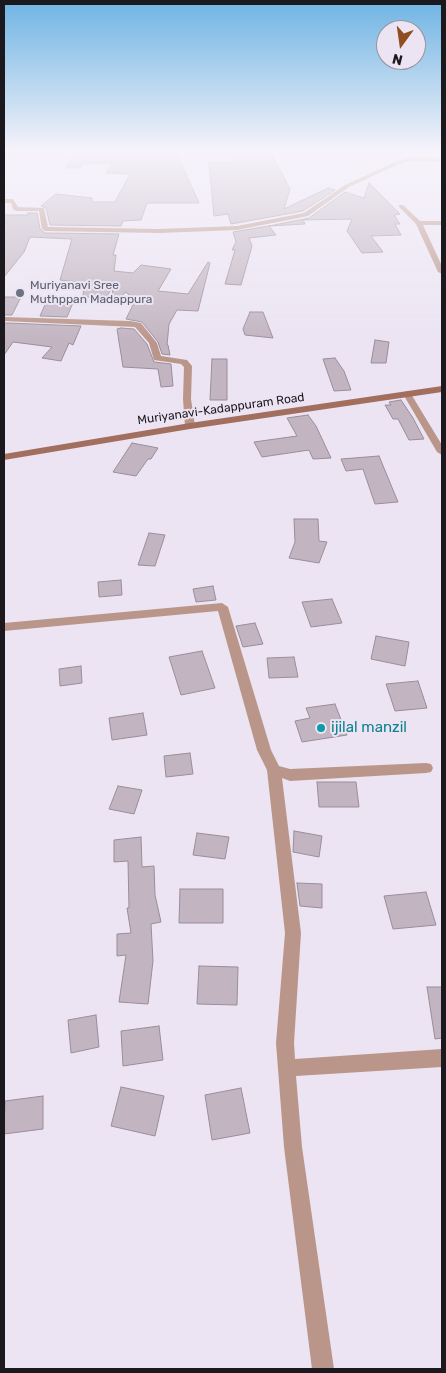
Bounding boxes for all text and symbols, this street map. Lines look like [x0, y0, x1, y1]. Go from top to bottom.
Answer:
north arrow [376, 20, 426, 70]
text: N [391, 50, 404, 69]
place label: Muriyanavi Sree Muthppan Madappura [30, 279, 152, 307]
marker: Muriyanavi Sree Muthppan Madappura [14, 287, 26, 299]
street label: Muriyanavi-Kadappuram Road [137, 390, 305, 428]
place label: ijilal manzil [331, 719, 407, 737]
marker: ijilal manzil [315, 722, 327, 734]

